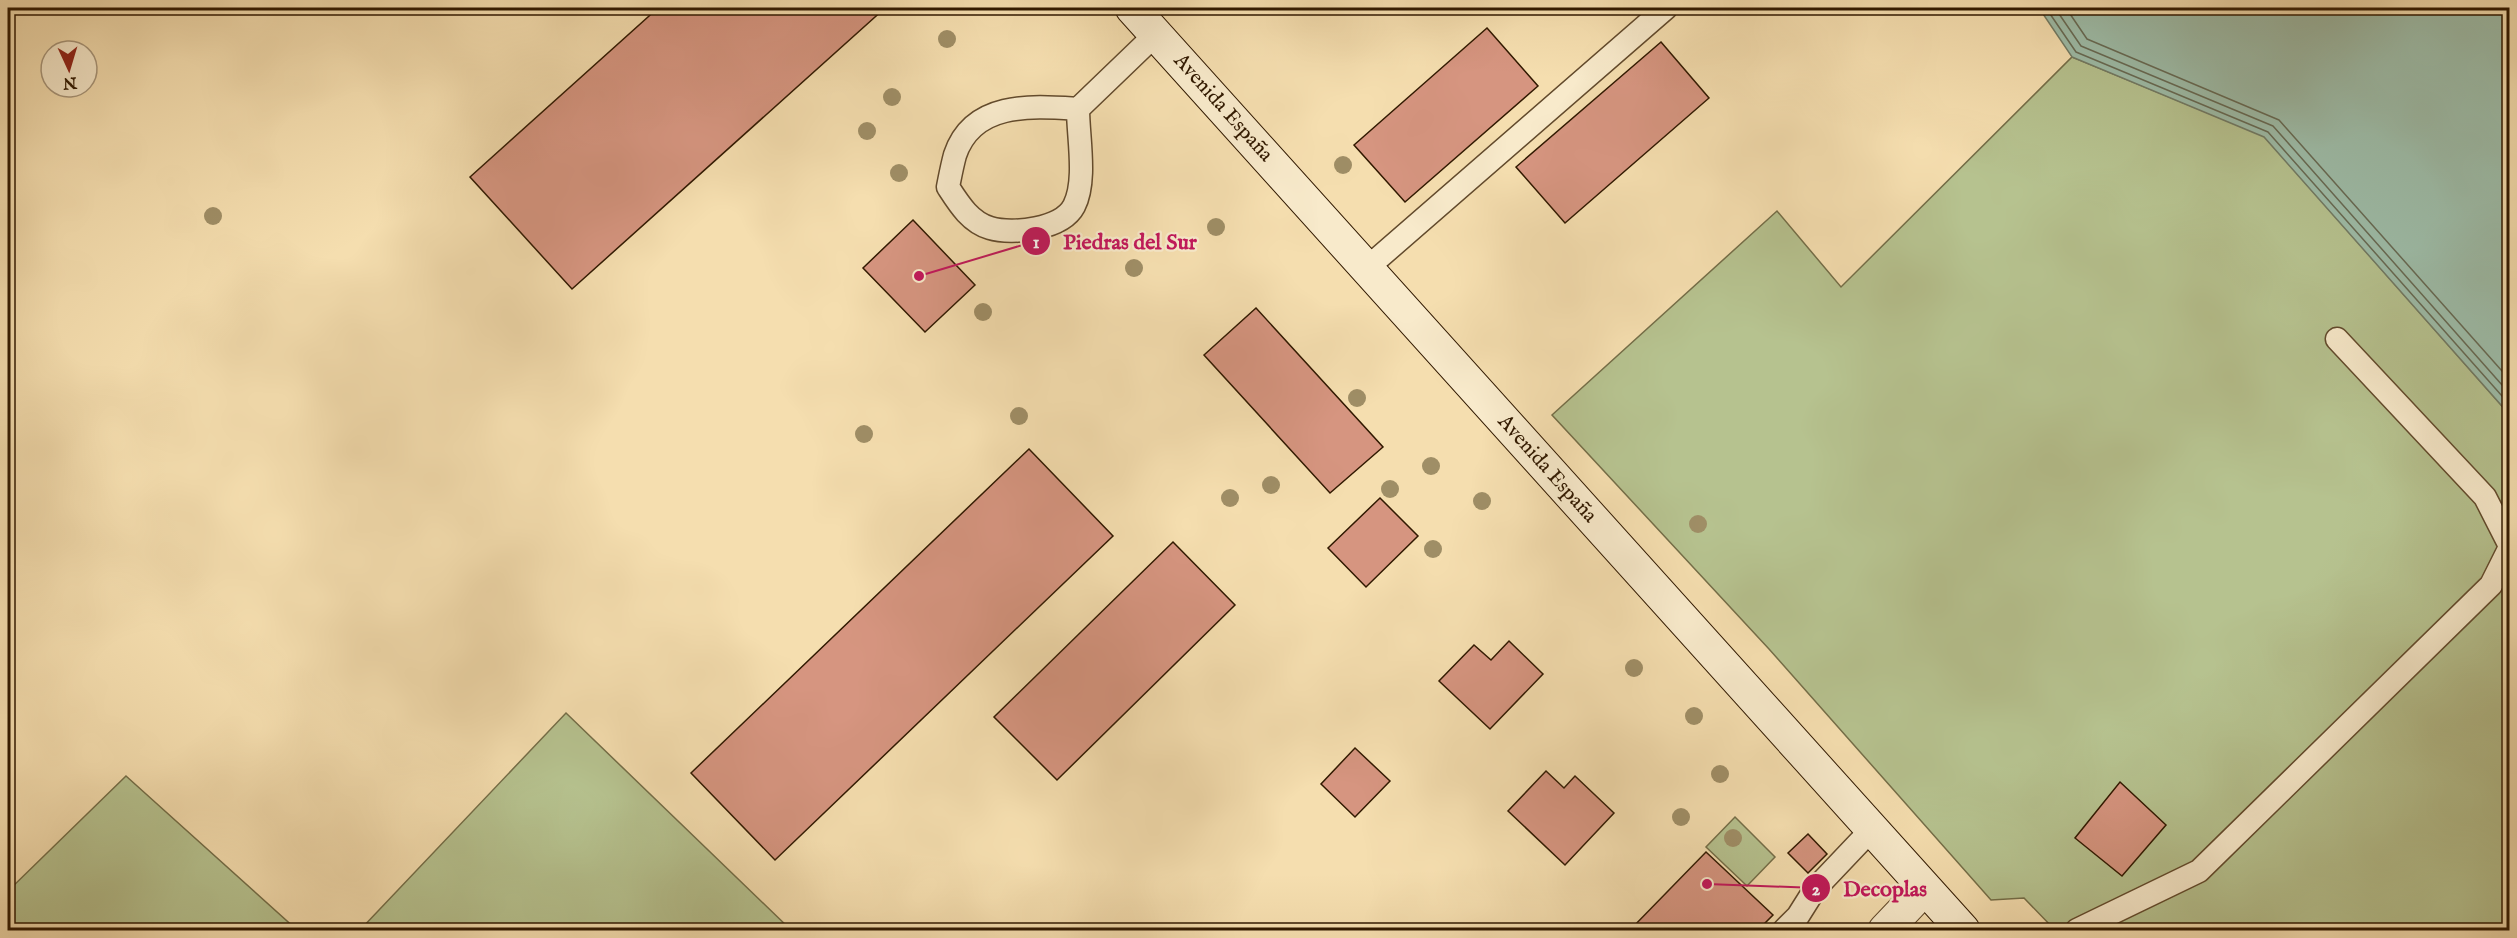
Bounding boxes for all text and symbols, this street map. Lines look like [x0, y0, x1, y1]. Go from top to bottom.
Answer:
north arrow [39, 39, 99, 99]
street label: Avenida España [1167, 47, 1279, 169]
text: N [62, 71, 79, 92]
callout: Piedras del Sur [1021, 221, 1209, 261]
text: Piedras del Sur [1063, 229, 1198, 257]
text: 1 [1033, 232, 1040, 255]
street label: Avenida España [1491, 408, 1603, 530]
callout: Decoplas [1801, 868, 1939, 908]
text: Decoplas [1843, 876, 1927, 904]
text: 2 [1812, 879, 1821, 902]

